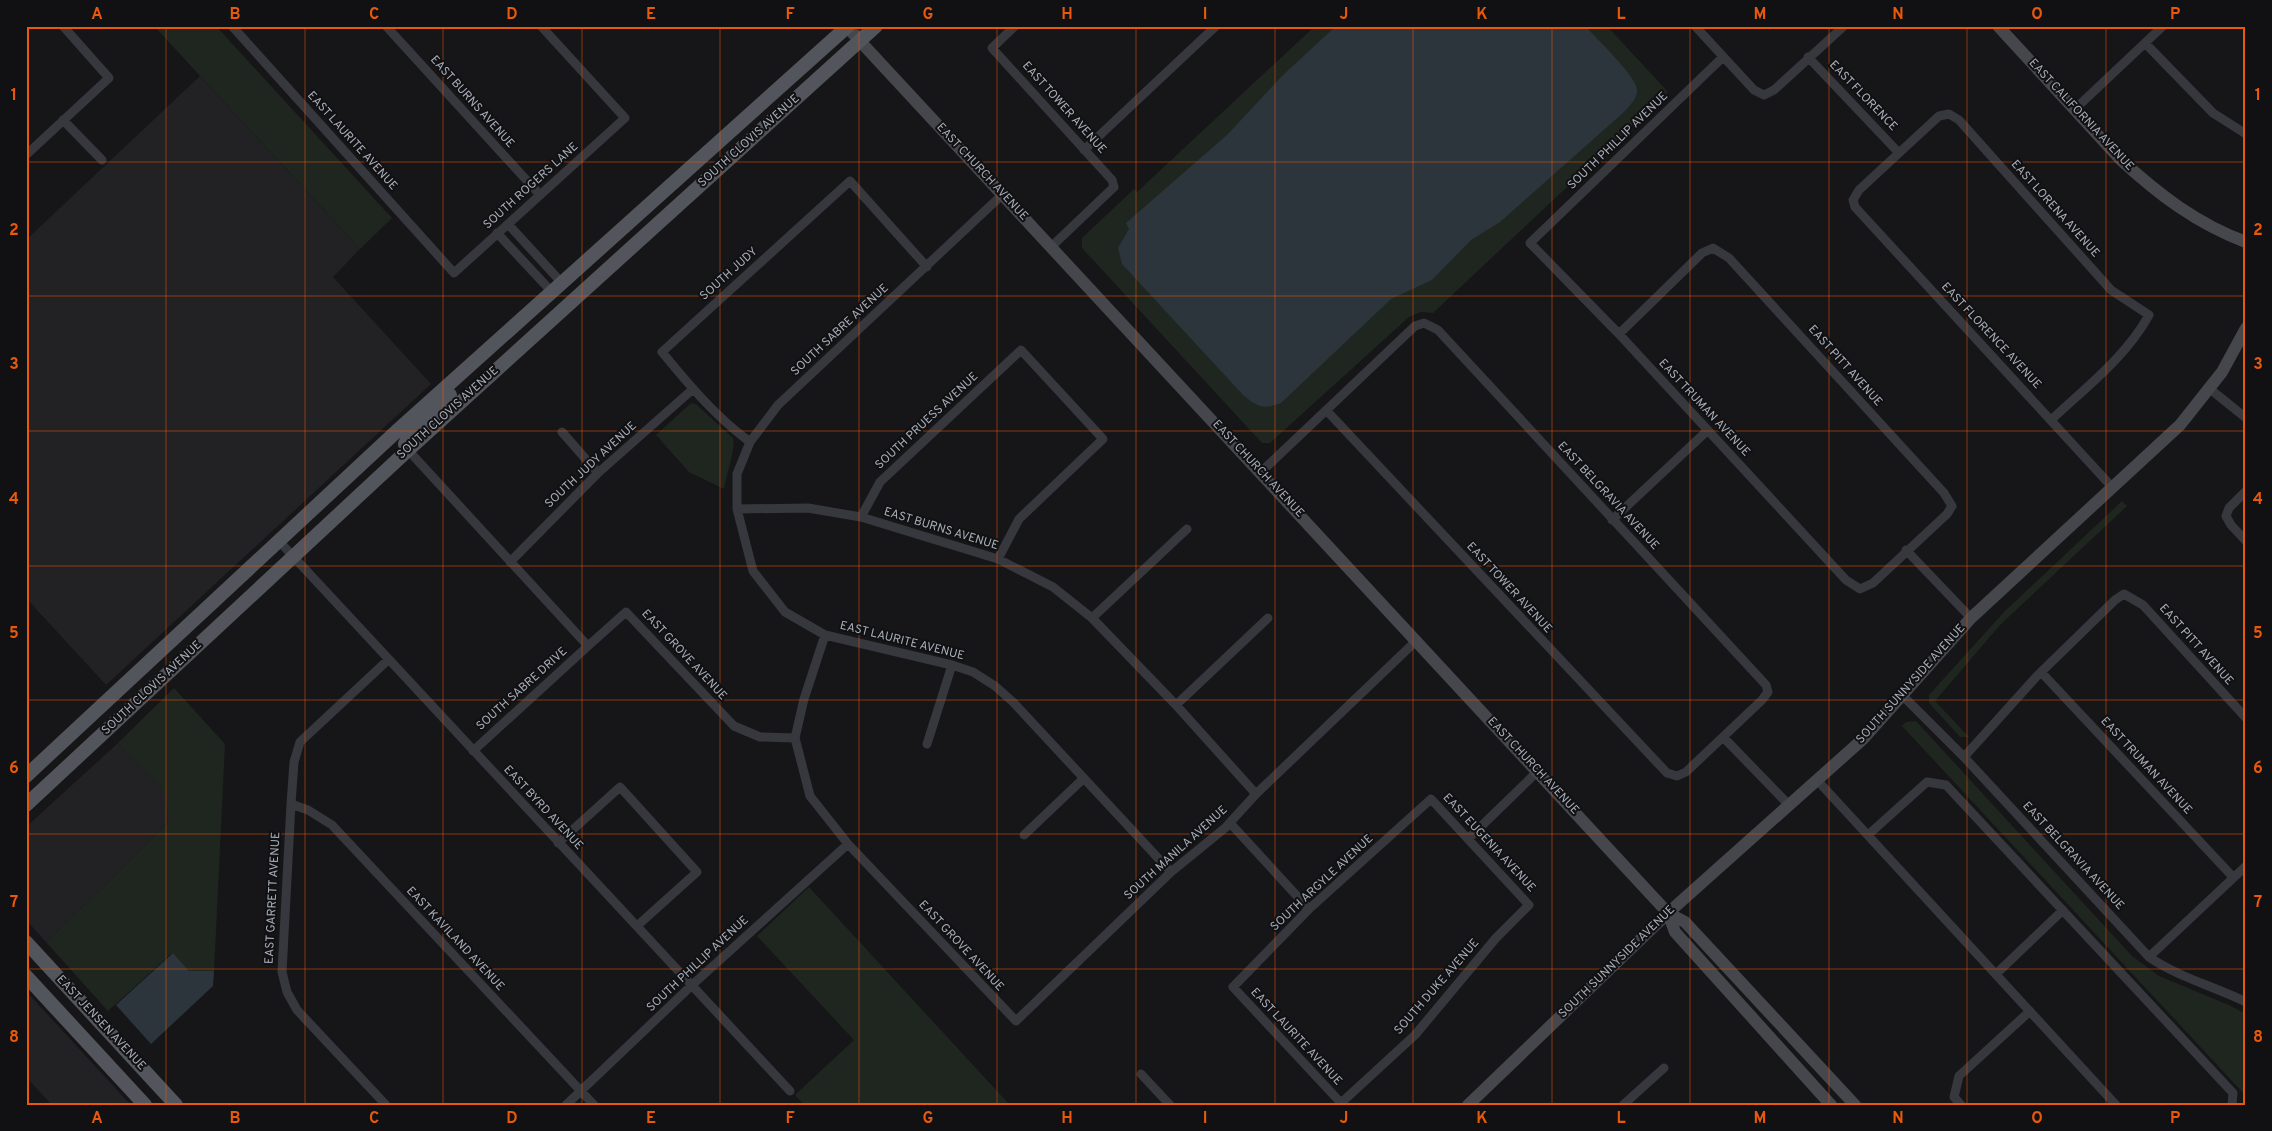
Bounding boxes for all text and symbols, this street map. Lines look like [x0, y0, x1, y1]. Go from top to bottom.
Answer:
text: A [91, 5, 103, 25]
text: B [229, 5, 241, 25]
text: C [369, 5, 379, 25]
text: D [506, 5, 518, 25]
text: E [646, 5, 656, 25]
text: F [785, 5, 795, 25]
text: G [923, 5, 933, 25]
text: H [1061, 5, 1073, 25]
text: I [1203, 5, 1207, 25]
text: J [1340, 5, 1348, 25]
text: K [1476, 5, 1488, 25]
text: L [1616, 5, 1626, 25]
text: M [1754, 5, 1766, 25]
text: N [1892, 5, 1904, 25]
text: O [2031, 5, 2043, 25]
text: P [2170, 5, 2180, 25]
street label: EAST BURNS AVENUE [426, 52, 518, 152]
street label: EAST CALIFORNIA AVENUE [2025, 56, 2137, 174]
street label: EAST FLORENCE [1825, 57, 1901, 135]
street label: EAST TOWER AVENUE [1018, 58, 1110, 158]
text: 1 [11, 86, 17, 106]
text: 1 [2255, 86, 2261, 106]
street label: EAST LAURITE AVENUE [303, 88, 401, 194]
street label: SOUTH PHILLIP AVENUE [1564, 89, 1672, 193]
street label: SOUTH CLOVIS AVENUE [695, 91, 803, 191]
street label: EAST CHURCH AVENUE [933, 120, 1031, 224]
street label: SOUTH ROGERS LANE [480, 139, 582, 233]
street label: EAST LORENA AVENUE [2007, 157, 2103, 261]
text: 2 [9, 221, 19, 241]
text: 2 [2253, 221, 2263, 241]
street label: SOUTH JUDY [697, 244, 762, 304]
street label: EAST FLORENCE AVENUE [1937, 279, 2045, 393]
street label: SOUTH SABRE AVENUE [788, 280, 892, 380]
street label: EAST PITT AVENUE [1804, 322, 1886, 410]
text: 3 [9, 355, 19, 375]
text: 3 [2253, 355, 2263, 375]
street label: EAST TRUMAN AVENUE [1655, 356, 1753, 460]
street label: SOUTH CLOVIS AVENUE [394, 363, 502, 463]
street label: SOUTH PRUESS AVENUE [872, 369, 982, 473]
street label: EAST CHURCH AVENUE [1209, 417, 1307, 521]
street label: SOUTH JUDY AVENUE [542, 418, 640, 512]
street label: EAST BELGRAVIA AVENUE [1554, 438, 1662, 554]
text: 4 [9, 490, 19, 510]
text: 4 [2253, 490, 2263, 510]
street label: EAST BURNS AVENUE [882, 504, 1000, 554]
street label: EAST TOWER AVENUE [1463, 539, 1555, 637]
street label: EAST PITT AVENUE [2155, 601, 2237, 689]
street label: EAST GROVE AVENUE [638, 606, 730, 704]
street label: EAST LAURITE AVENUE [838, 618, 966, 664]
street label: SOUTH SUNNYSIDE AVENUE [1853, 621, 1969, 747]
text: 5 [9, 624, 19, 644]
text: 5 [2253, 624, 2263, 644]
street label: SOUTH CLOVIS AVENUE [99, 637, 205, 739]
street label: SOUTH SABRE DRIVE [473, 644, 571, 734]
street label: EAST CHURCH AVENUE [1484, 714, 1582, 818]
street label: EAST TRUMAN AVENUE [2097, 714, 2195, 818]
text: 6 [9, 759, 19, 779]
text: 6 [2253, 759, 2263, 779]
street label: EAST BYRD AVENUE [500, 762, 586, 854]
street label: EAST EUGENIA AVENUE [1439, 790, 1539, 896]
street label: EAST BELGRAVIA AVENUE [2019, 798, 2127, 914]
street label: SOUTH MANILA AVENUE [1121, 802, 1231, 904]
street label: SOUTH ARGYLE AVENUE [1267, 831, 1377, 935]
street label: EAST GARRETT AVENUE [262, 832, 284, 964]
street label: EAST KAVILAND AVENUE [402, 883, 508, 995]
text: 7 [10, 893, 18, 913]
text: 7 [2254, 893, 2262, 913]
street label: EAST GROVE AVENUE [915, 897, 1007, 995]
street label: SOUTH SUNNYSIDE AVENUE [1555, 902, 1679, 1022]
street label: SOUTH PHILLIP AVENUE [644, 912, 752, 1016]
street label: SOUTH DUKE AVENUE [1391, 936, 1483, 1038]
street label: EAST JENSEN AVENUE [53, 972, 149, 1074]
street label: EAST LAURITE AVENUE [1247, 985, 1345, 1089]
text: 8 [9, 1028, 19, 1048]
text: 8 [2253, 1028, 2263, 1048]
text: A [91, 1109, 103, 1129]
text: B [229, 1109, 241, 1129]
text: C [369, 1109, 379, 1129]
text: D [506, 1109, 518, 1129]
text: E [646, 1109, 656, 1129]
text: F [785, 1109, 795, 1129]
text: G [923, 1109, 933, 1129]
text: H [1061, 1109, 1073, 1129]
text: I [1203, 1109, 1207, 1129]
text: J [1340, 1109, 1348, 1129]
text: K [1476, 1109, 1488, 1129]
text: L [1616, 1109, 1626, 1129]
text: M [1754, 1109, 1766, 1129]
text: N [1892, 1109, 1904, 1129]
text: O [2031, 1109, 2043, 1129]
text: P [2170, 1109, 2180, 1129]

